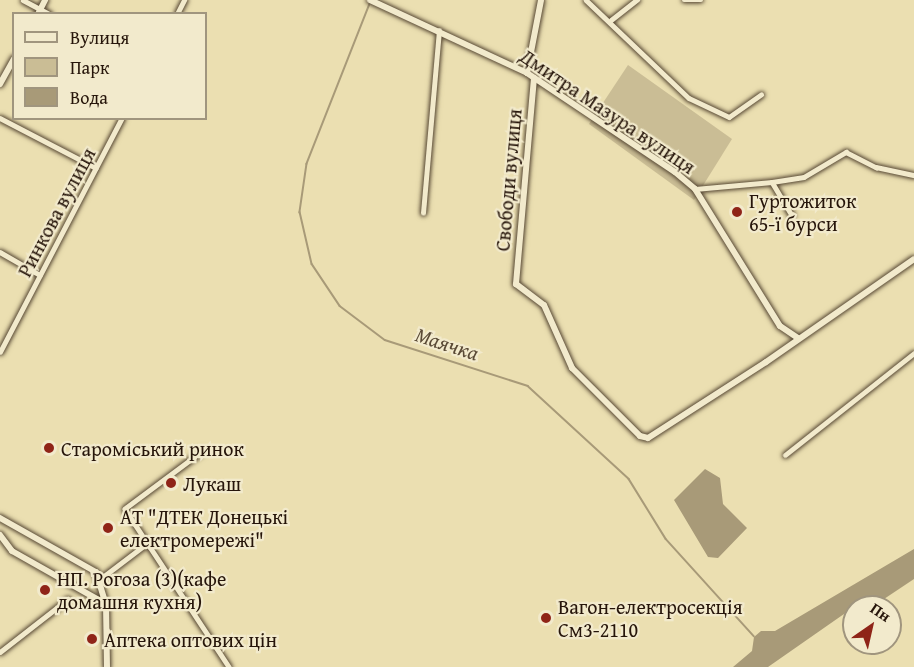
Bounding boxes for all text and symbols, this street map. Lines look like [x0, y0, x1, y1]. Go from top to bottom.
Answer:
legend [12, 12, 207, 120]
text: Вулиця [70, 24, 129, 51]
street label: Дмитра Мазура вулиця [516, 43, 700, 179]
text: Парк [70, 54, 109, 81]
text: Вода [70, 84, 108, 111]
street label: Свободи вулиця [490, 108, 526, 252]
street label: Ринкова вулиця [12, 143, 100, 281]
place label: Гуртожиток 65-ї бурси [749, 189, 856, 236]
marker: Гуртожиток 65-ї бурси [730, 205, 744, 219]
water label: Маячка [412, 322, 482, 366]
place label: Староміський ринок [61, 436, 244, 460]
marker: Староміський ринок [42, 441, 56, 455]
place label: Лукаш [183, 471, 241, 495]
marker: Лукаш [164, 476, 178, 490]
place label: АТ "ДТЕК Донецькі електромережі" [120, 504, 288, 551]
marker: АТ "ДТЕК Донецькі електромережі" [101, 521, 115, 535]
place label: НП. Рогоза (3)(кафе домашня кухня) [57, 566, 226, 613]
marker: НП. Рогоза (3)(кафе домашня кухня) [38, 583, 52, 597]
place label: Вагон-електросекція См3-2110 [558, 594, 743, 641]
north arrow [842, 595, 902, 655]
text: Пн [866, 596, 896, 627]
marker: Вагон-електросекція См3-2110 [539, 611, 553, 625]
place label: Аптека оптових цін [104, 627, 277, 651]
marker: Аптека оптових цін [85, 632, 99, 646]

